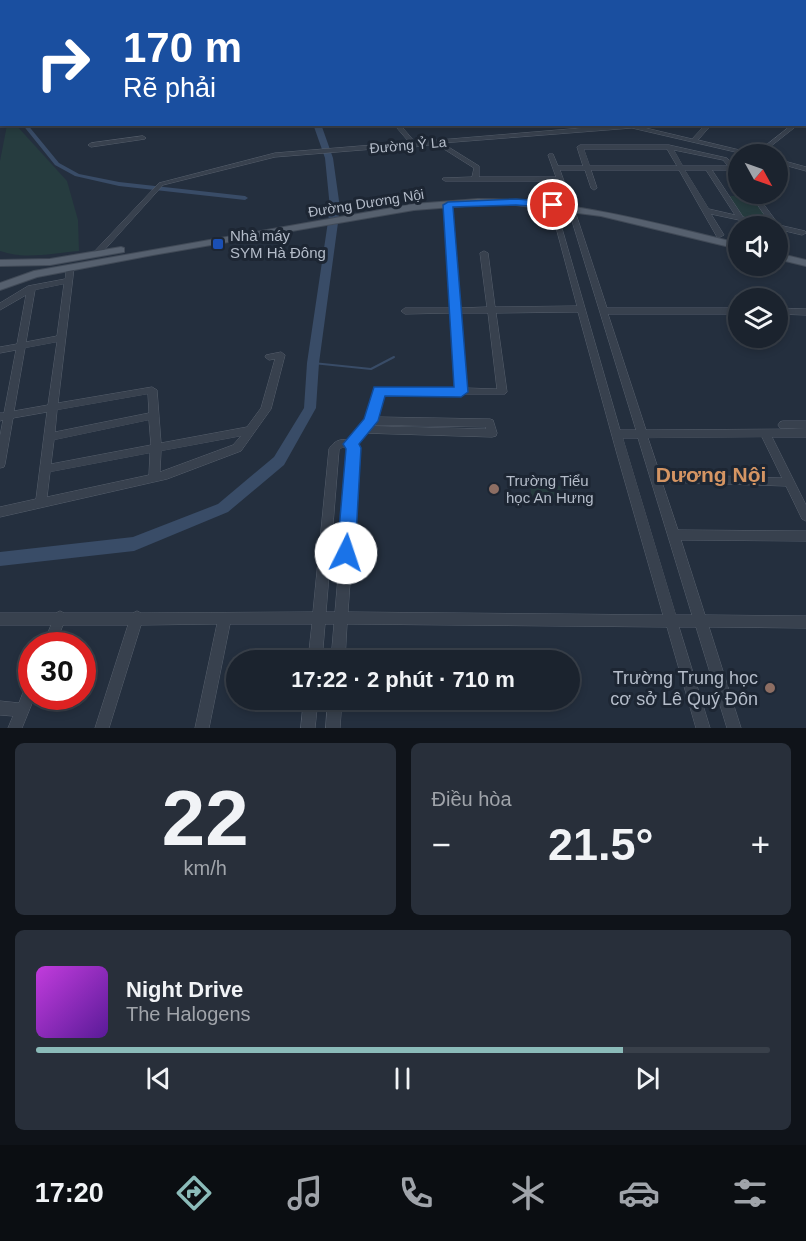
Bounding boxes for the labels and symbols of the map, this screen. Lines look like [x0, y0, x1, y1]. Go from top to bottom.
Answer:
street label: Đường Ỷ La [369, 134, 447, 156]
north arrow [728, 144, 788, 204]
pin [527, 179, 578, 230]
street label: Đường Dương Nội [307, 186, 425, 220]
place label: Nhà máy SYM Hà Đông [230, 227, 326, 261]
marker: Nhà máy SYM Hà Đông [211, 237, 225, 251]
district label: Dương Nội [656, 463, 766, 486]
place label: Trường Tiểu học An Hưng [506, 472, 594, 506]
marker: Trường Tiểu học An Hưng [487, 482, 501, 496]
position arrow [314, 521, 378, 585]
speed limit sign: 30 [18, 632, 96, 710]
place label: Trường Trung học cơ sở Lê Quý Đôn [610, 668, 758, 709]
marker: Trường Trung học cơ sở Lê Quý Đôn [763, 681, 777, 695]

